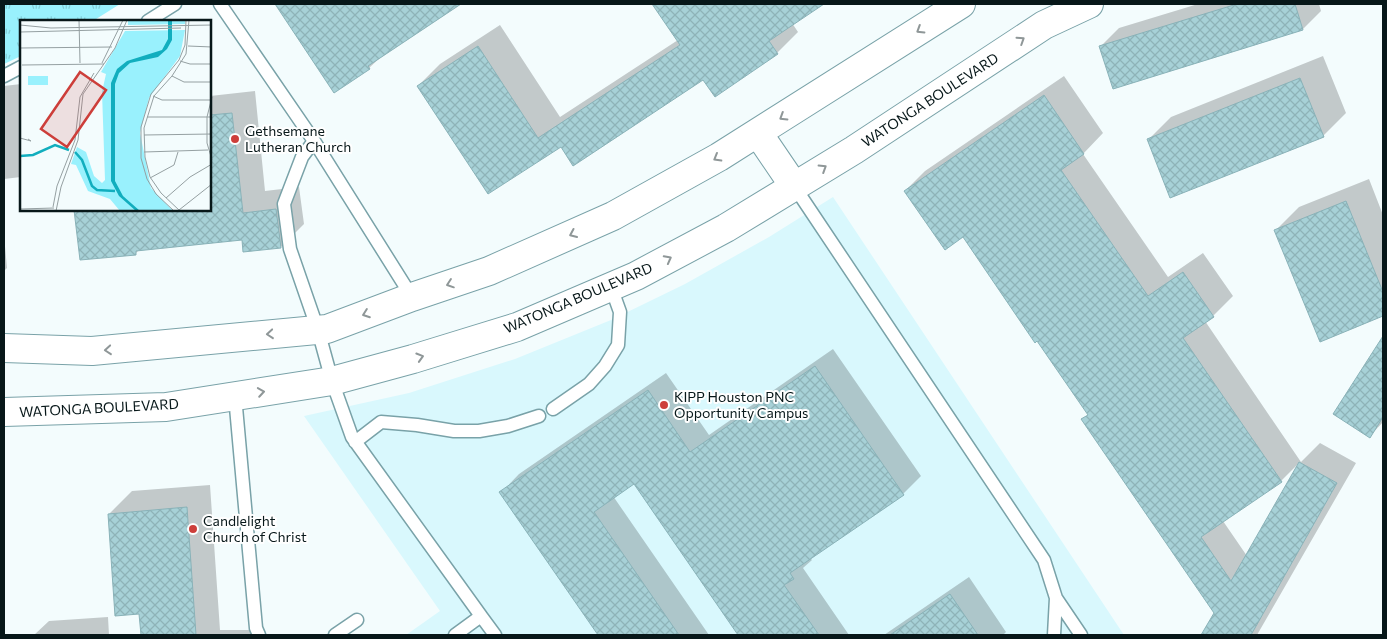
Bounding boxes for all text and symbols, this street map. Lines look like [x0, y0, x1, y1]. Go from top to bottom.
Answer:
inset map [20, 20, 211, 211]
one-way arrow [916, 24, 925, 33]
one-way arrow [1016, 37, 1025, 47]
street label: WATONGA BOULEVARD [858, 49, 1001, 150]
one-way arrow [779, 111, 788, 120]
place label: Gethsemane Lutheran Church [245, 122, 351, 155]
marker: Gethsemane Lutheran Church [229, 133, 241, 145]
one-way arrow [713, 152, 722, 162]
one-way arrow [818, 165, 827, 175]
one-way arrow [569, 227, 578, 238]
one-way arrow [663, 255, 672, 265]
street label: WATONGA BOULEVARD [501, 258, 655, 337]
one-way arrow [447, 278, 455, 288]
one-way arrow [363, 308, 371, 318]
one-way arrow [265, 328, 273, 339]
one-way arrow [104, 344, 112, 355]
one-way arrow [415, 353, 423, 363]
one-way arrow [257, 388, 266, 398]
place label: KIPP Houston PNC Opportunity Campus [674, 388, 808, 421]
street label: WATONGA BOULEVARD [19, 395, 179, 420]
marker: KIPP Houston PNC Opportunity Campus [658, 399, 670, 411]
place label: Candlelight Church of Christ [203, 512, 307, 545]
marker: Candlelight Church of Christ [187, 523, 199, 535]

